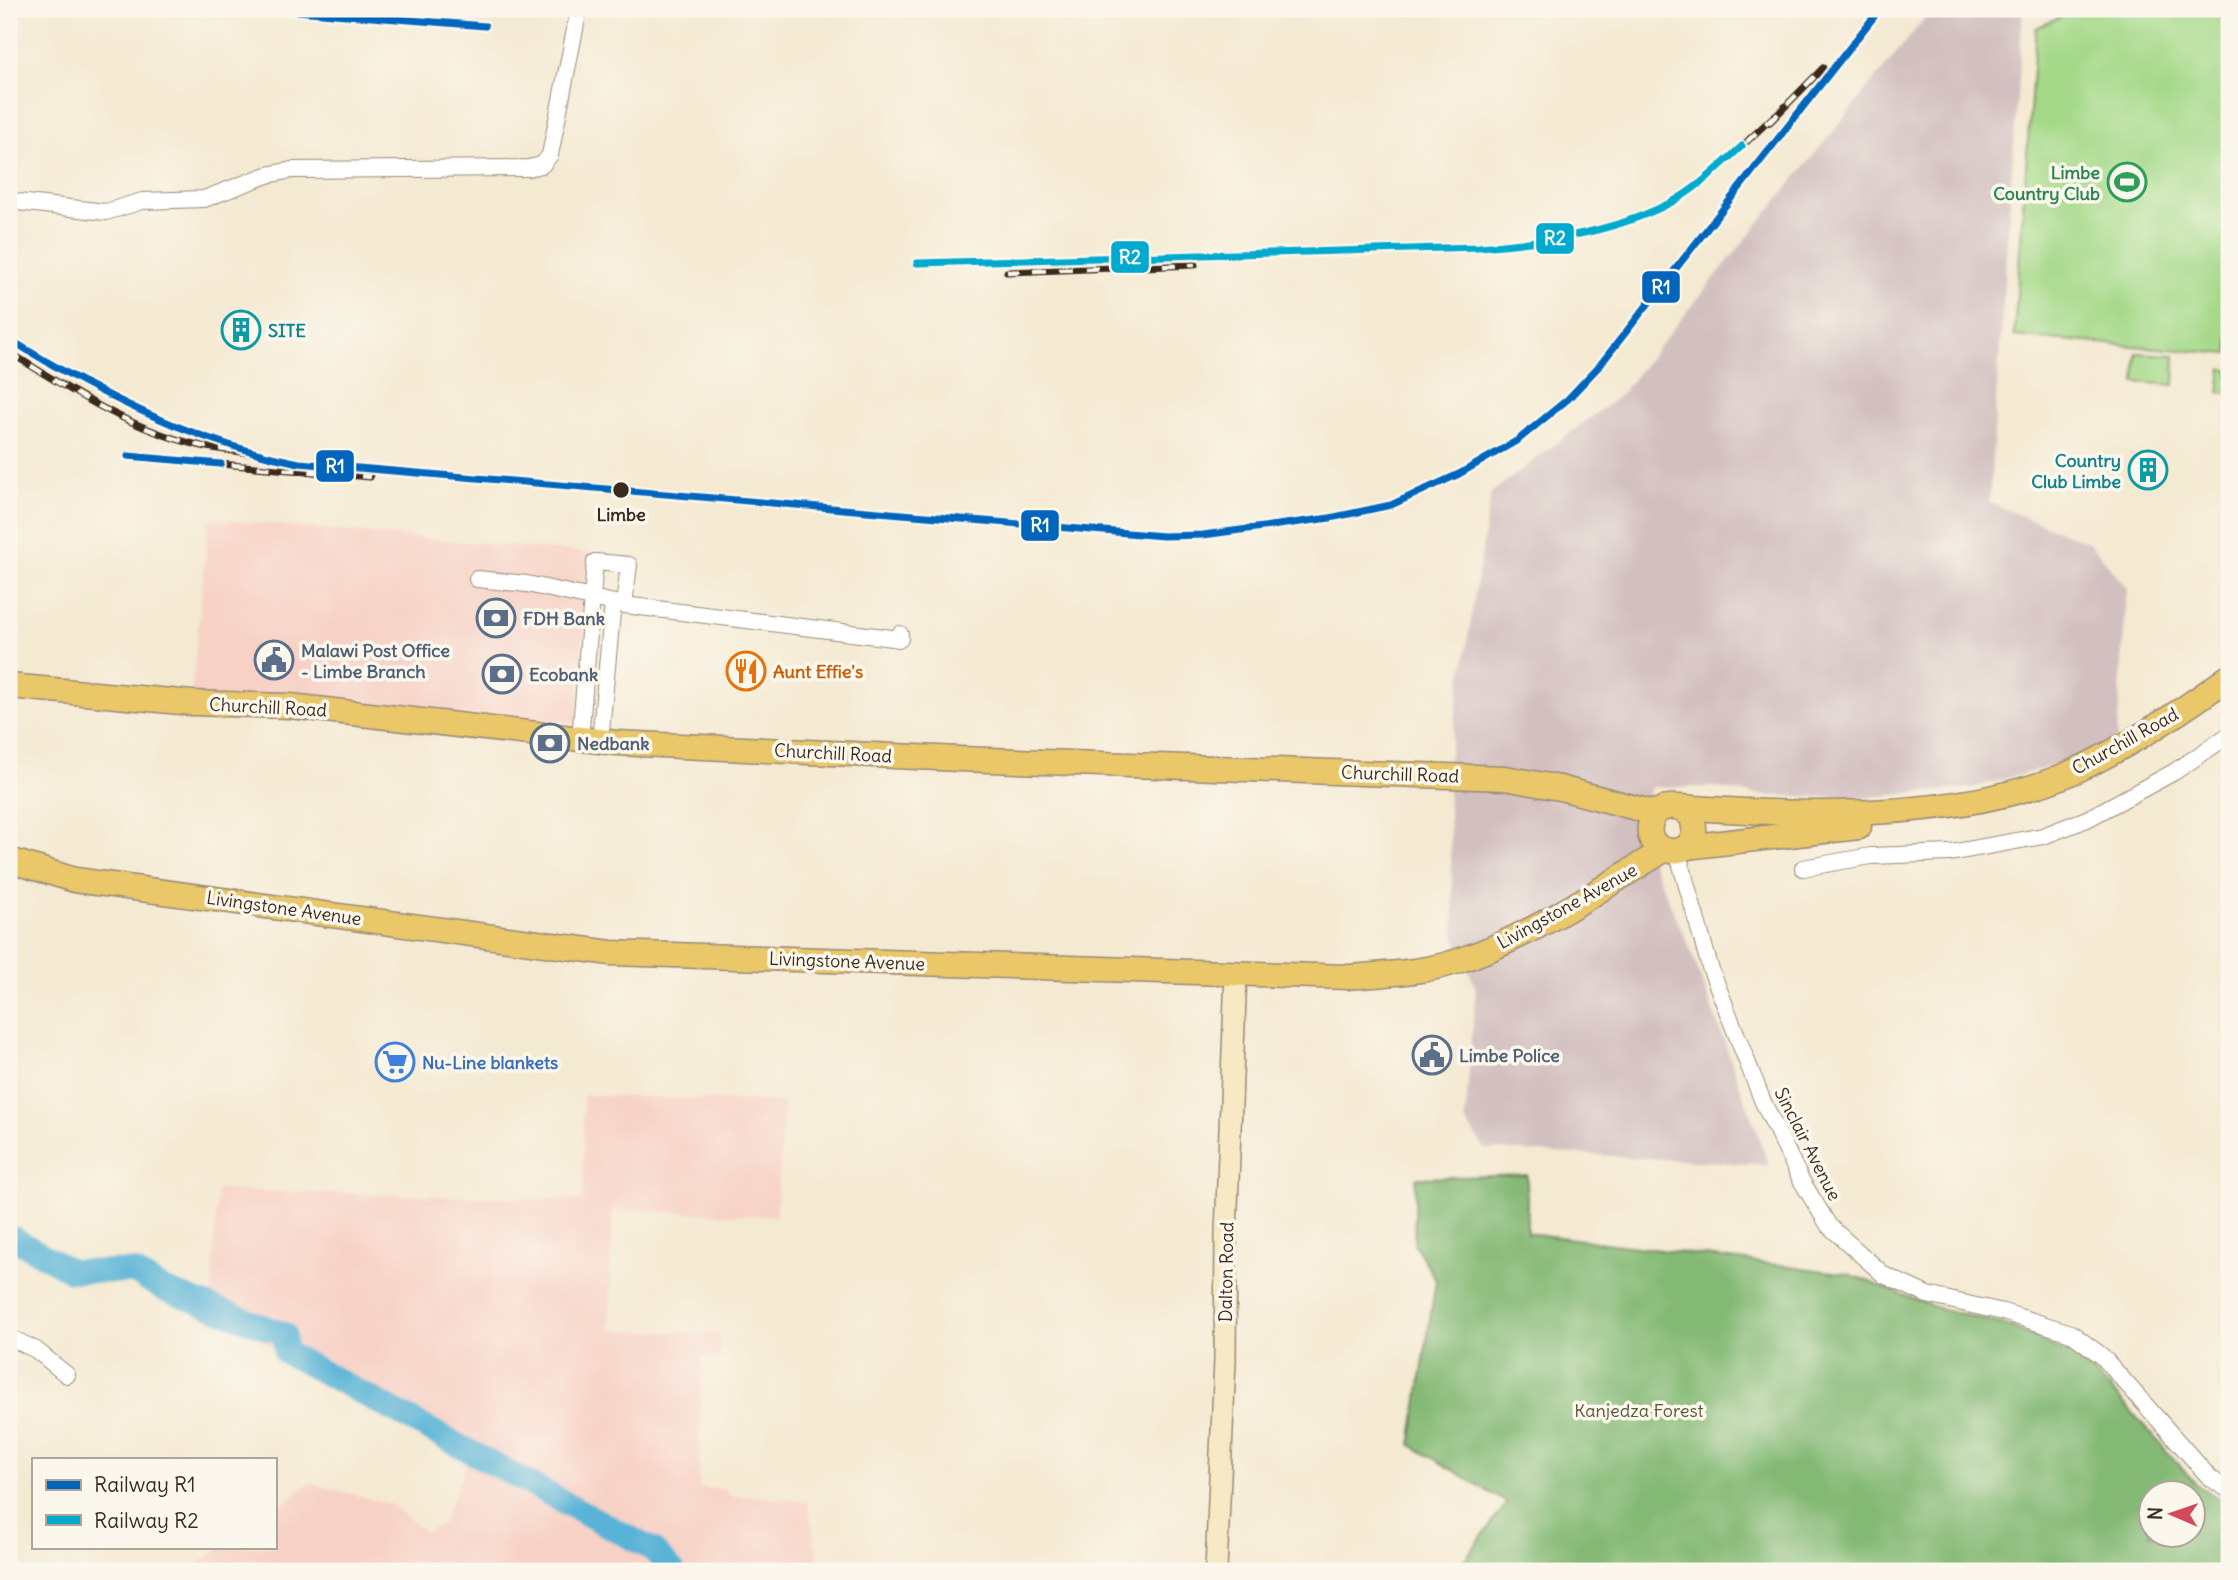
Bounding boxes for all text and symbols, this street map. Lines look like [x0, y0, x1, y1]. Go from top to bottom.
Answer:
place label: Limbe Country Club [1993, 161, 2100, 205]
sports icon: Limbe Country Club [2106, 161, 2148, 203]
line badge: R2 [1535, 222, 1575, 255]
text: R2 [1544, 226, 1566, 250]
line badge: R2 [1110, 240, 1150, 274]
text: R2 [1119, 245, 1141, 269]
line badge: R1 [1641, 270, 1681, 304]
text: R1 [1651, 275, 1671, 299]
building icon: SITE [220, 309, 262, 351]
place label: SITE [268, 319, 306, 342]
line badge: R1 [315, 449, 355, 483]
place label: Country Club Limbe [2031, 449, 2121, 493]
building icon: Country Club Limbe [2127, 449, 2169, 491]
text: R1 [325, 454, 345, 478]
marker: Limbe [611, 480, 631, 500]
place label: Limbe [596, 503, 646, 526]
line badge: R1 [1020, 509, 1060, 542]
text: R1 [1030, 513, 1050, 537]
bank icon: FDH Bank [475, 597, 517, 639]
place label: FDH Bank [523, 607, 605, 630]
public building icon: Malawi Post Office - Limbe Branch [253, 639, 295, 681]
place label: Malawi Post Office - Limbe Branch [301, 639, 450, 683]
restaurant icon: Aunt Effie's [725, 650, 767, 692]
bank icon: Ecobank [481, 653, 523, 695]
place label: Aunt Effie's [773, 660, 863, 683]
place label: Ecobank [529, 663, 598, 686]
street label: Churchill Road [208, 692, 328, 722]
street label: Churchill Road [2068, 702, 2183, 780]
bank icon: Nedbank [529, 722, 571, 764]
place label: Nedbank [577, 732, 649, 755]
street label: Churchill Road [773, 738, 893, 768]
street label: Churchill Road [1341, 760, 1460, 788]
street label: Livingstone Avenue [1493, 858, 1641, 954]
street label: Livingstone Avenue [205, 886, 363, 930]
street label: Livingstone Avenue [769, 947, 925, 975]
public building icon: Limbe Police [1411, 1034, 1453, 1076]
supermarket icon: Nu-Line blankets [374, 1041, 416, 1083]
place label: Limbe Police [1459, 1044, 1560, 1067]
place label: Nu-Line blankets [422, 1051, 558, 1074]
street label: Sinclair Avenue [1770, 1084, 1846, 1204]
street label: Dalton Road [1214, 1221, 1238, 1322]
park label: Kanjedza Forest [1574, 1399, 1704, 1422]
legend [32, 1458, 276, 1548]
text: Railway R1 [94, 1471, 196, 1498]
north arrow [2136, 1478, 2206, 1548]
text: N [2143, 1506, 2167, 1520]
text: Railway R2 [94, 1507, 199, 1534]

